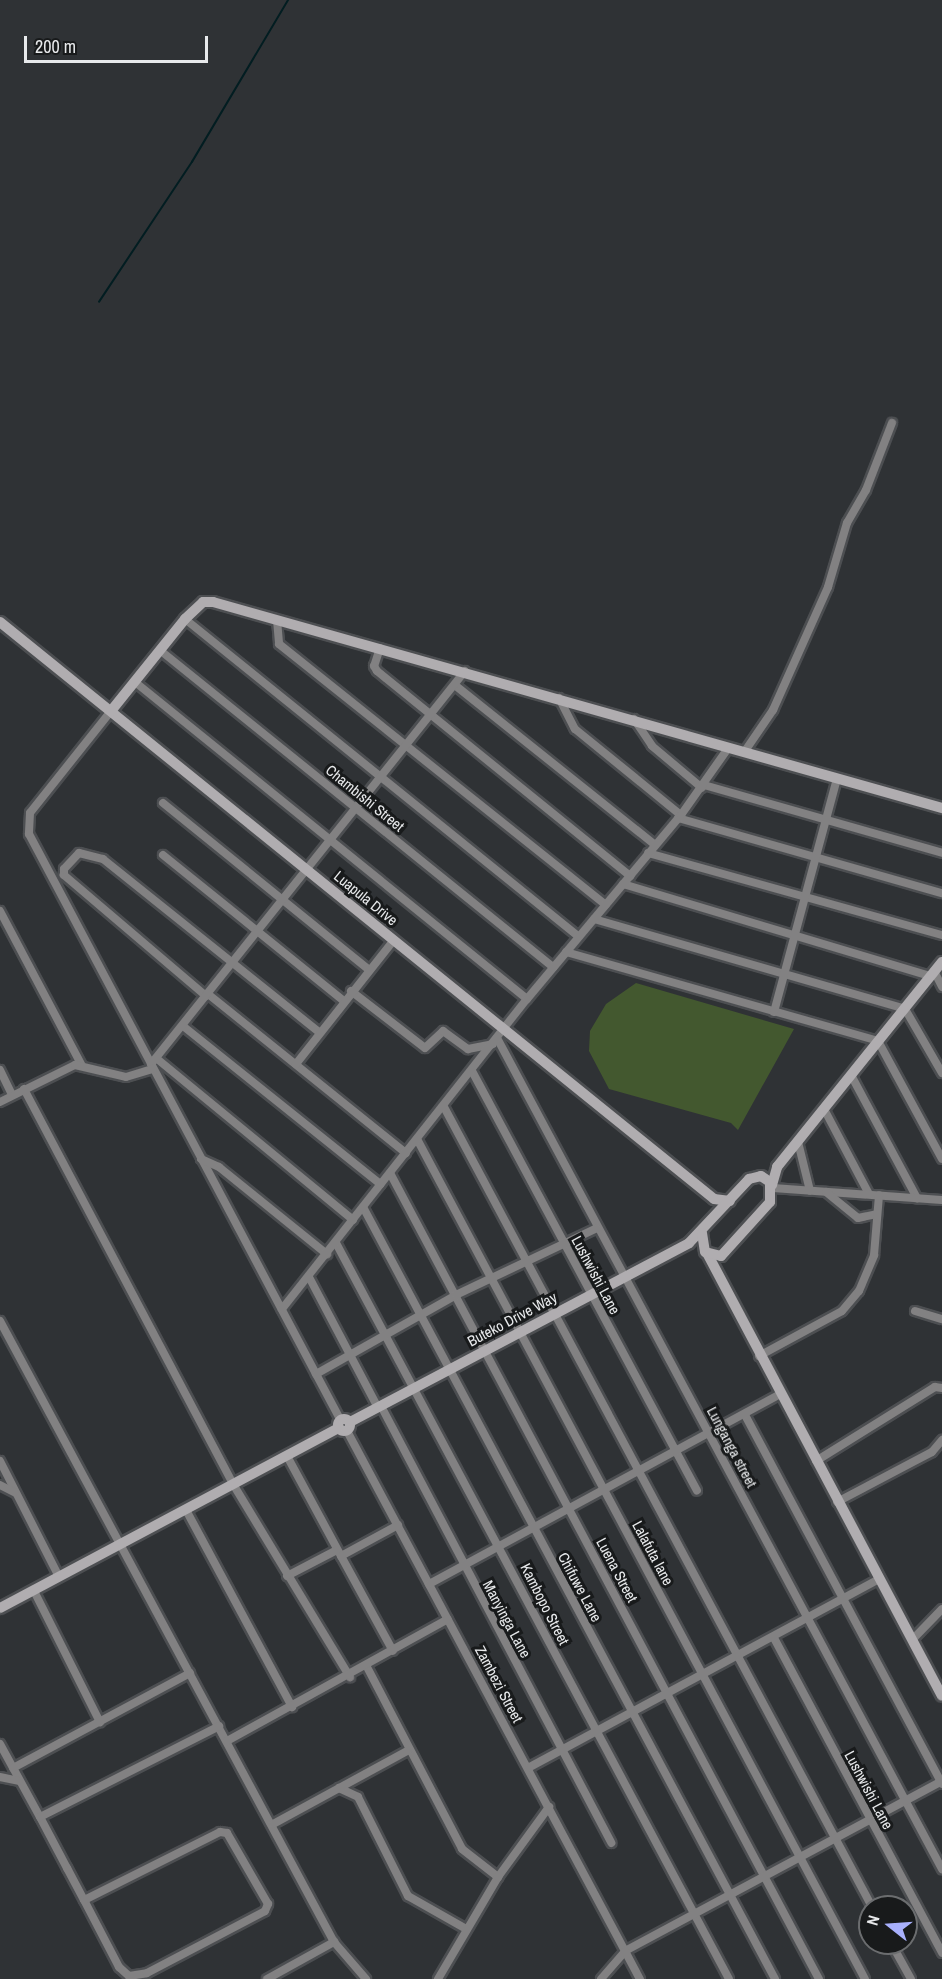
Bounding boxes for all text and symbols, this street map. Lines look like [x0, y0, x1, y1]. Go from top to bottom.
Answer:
scale bar [27, 24, 212, 62]
text: 200 m [35, 34, 76, 59]
street label: Chambishi Street [322, 761, 408, 835]
street label: Luapula Drive [331, 867, 401, 929]
street label: Lushwishi Lane [568, 1233, 624, 1317]
street label: Buteko Drive Way [464, 1288, 560, 1350]
street label: Lunganga street [703, 1404, 761, 1490]
street label: Lalafuta lane [629, 1518, 677, 1588]
street label: Luena Street [593, 1535, 641, 1605]
street label: Chifuwe Lane [554, 1549, 606, 1625]
street label: Kambopo Street [517, 1560, 573, 1648]
street label: Manyinga Lane [479, 1577, 535, 1661]
street label: Zambezi Street [471, 1643, 527, 1725]
street label: Lushwishi Lane [841, 1748, 897, 1832]
north arrow [858, 1895, 918, 1955]
text: N [861, 1913, 885, 1928]

